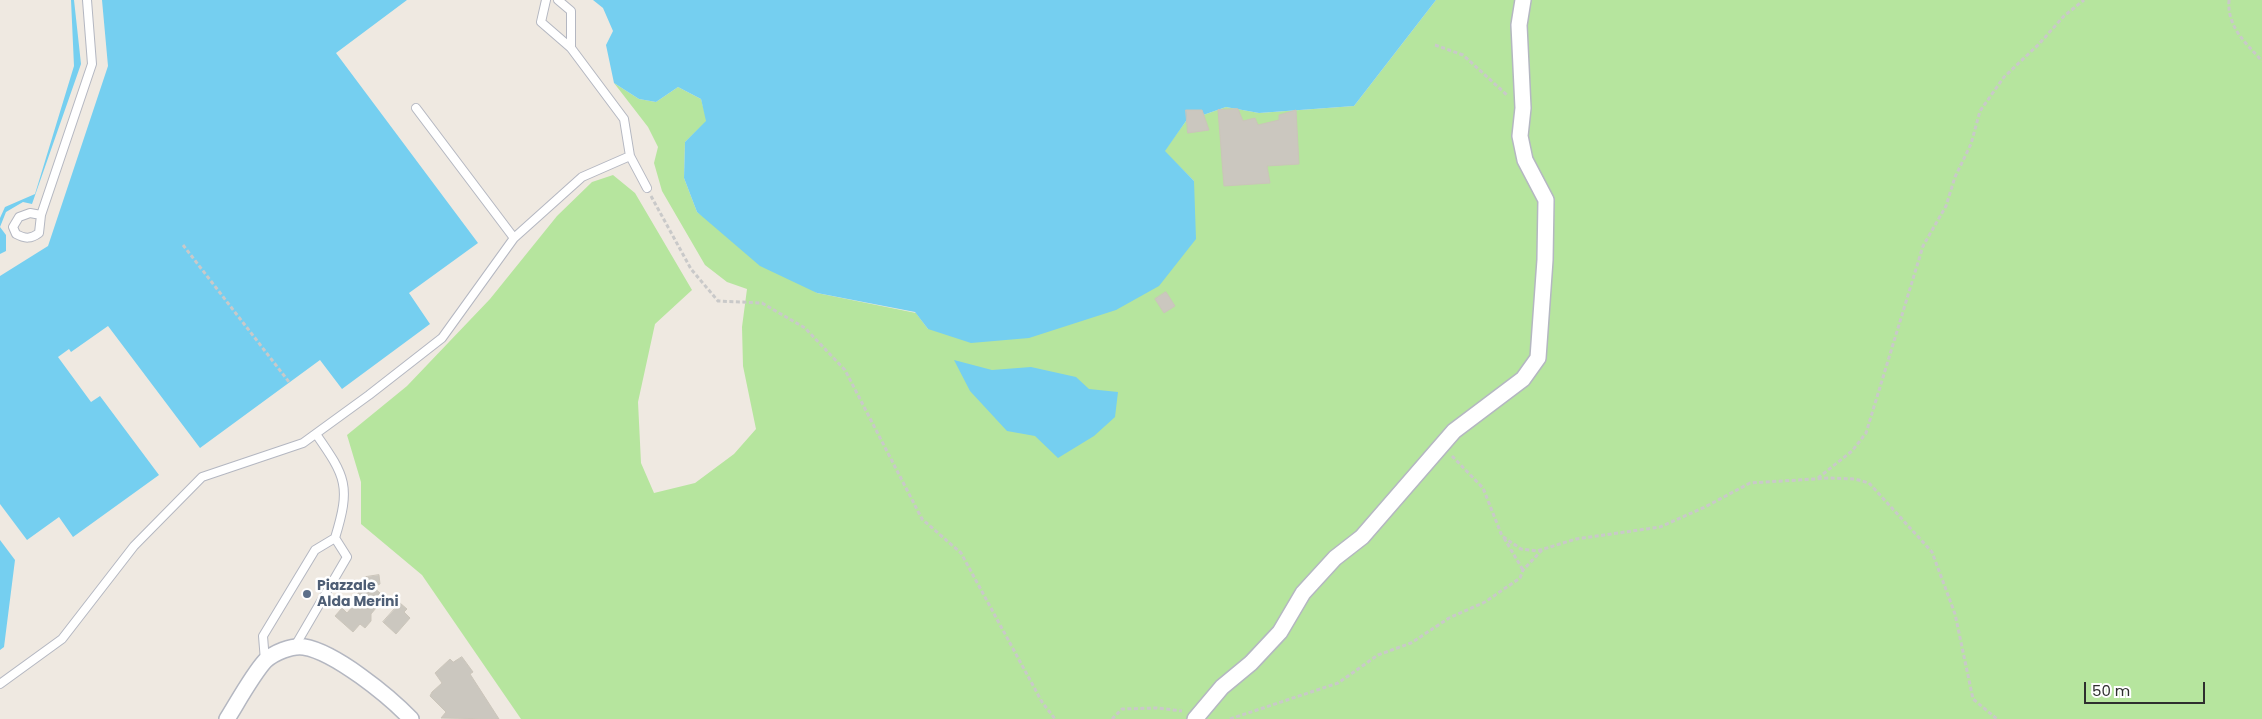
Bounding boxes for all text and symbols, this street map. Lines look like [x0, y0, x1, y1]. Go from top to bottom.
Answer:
place label: Piazzale Alda Merini [317, 578, 399, 610]
marker: Piazzale Alda Merini [301, 588, 313, 600]
scale bar [2087, 672, 2208, 704]
text: 50 m [2092, 680, 2130, 701]

